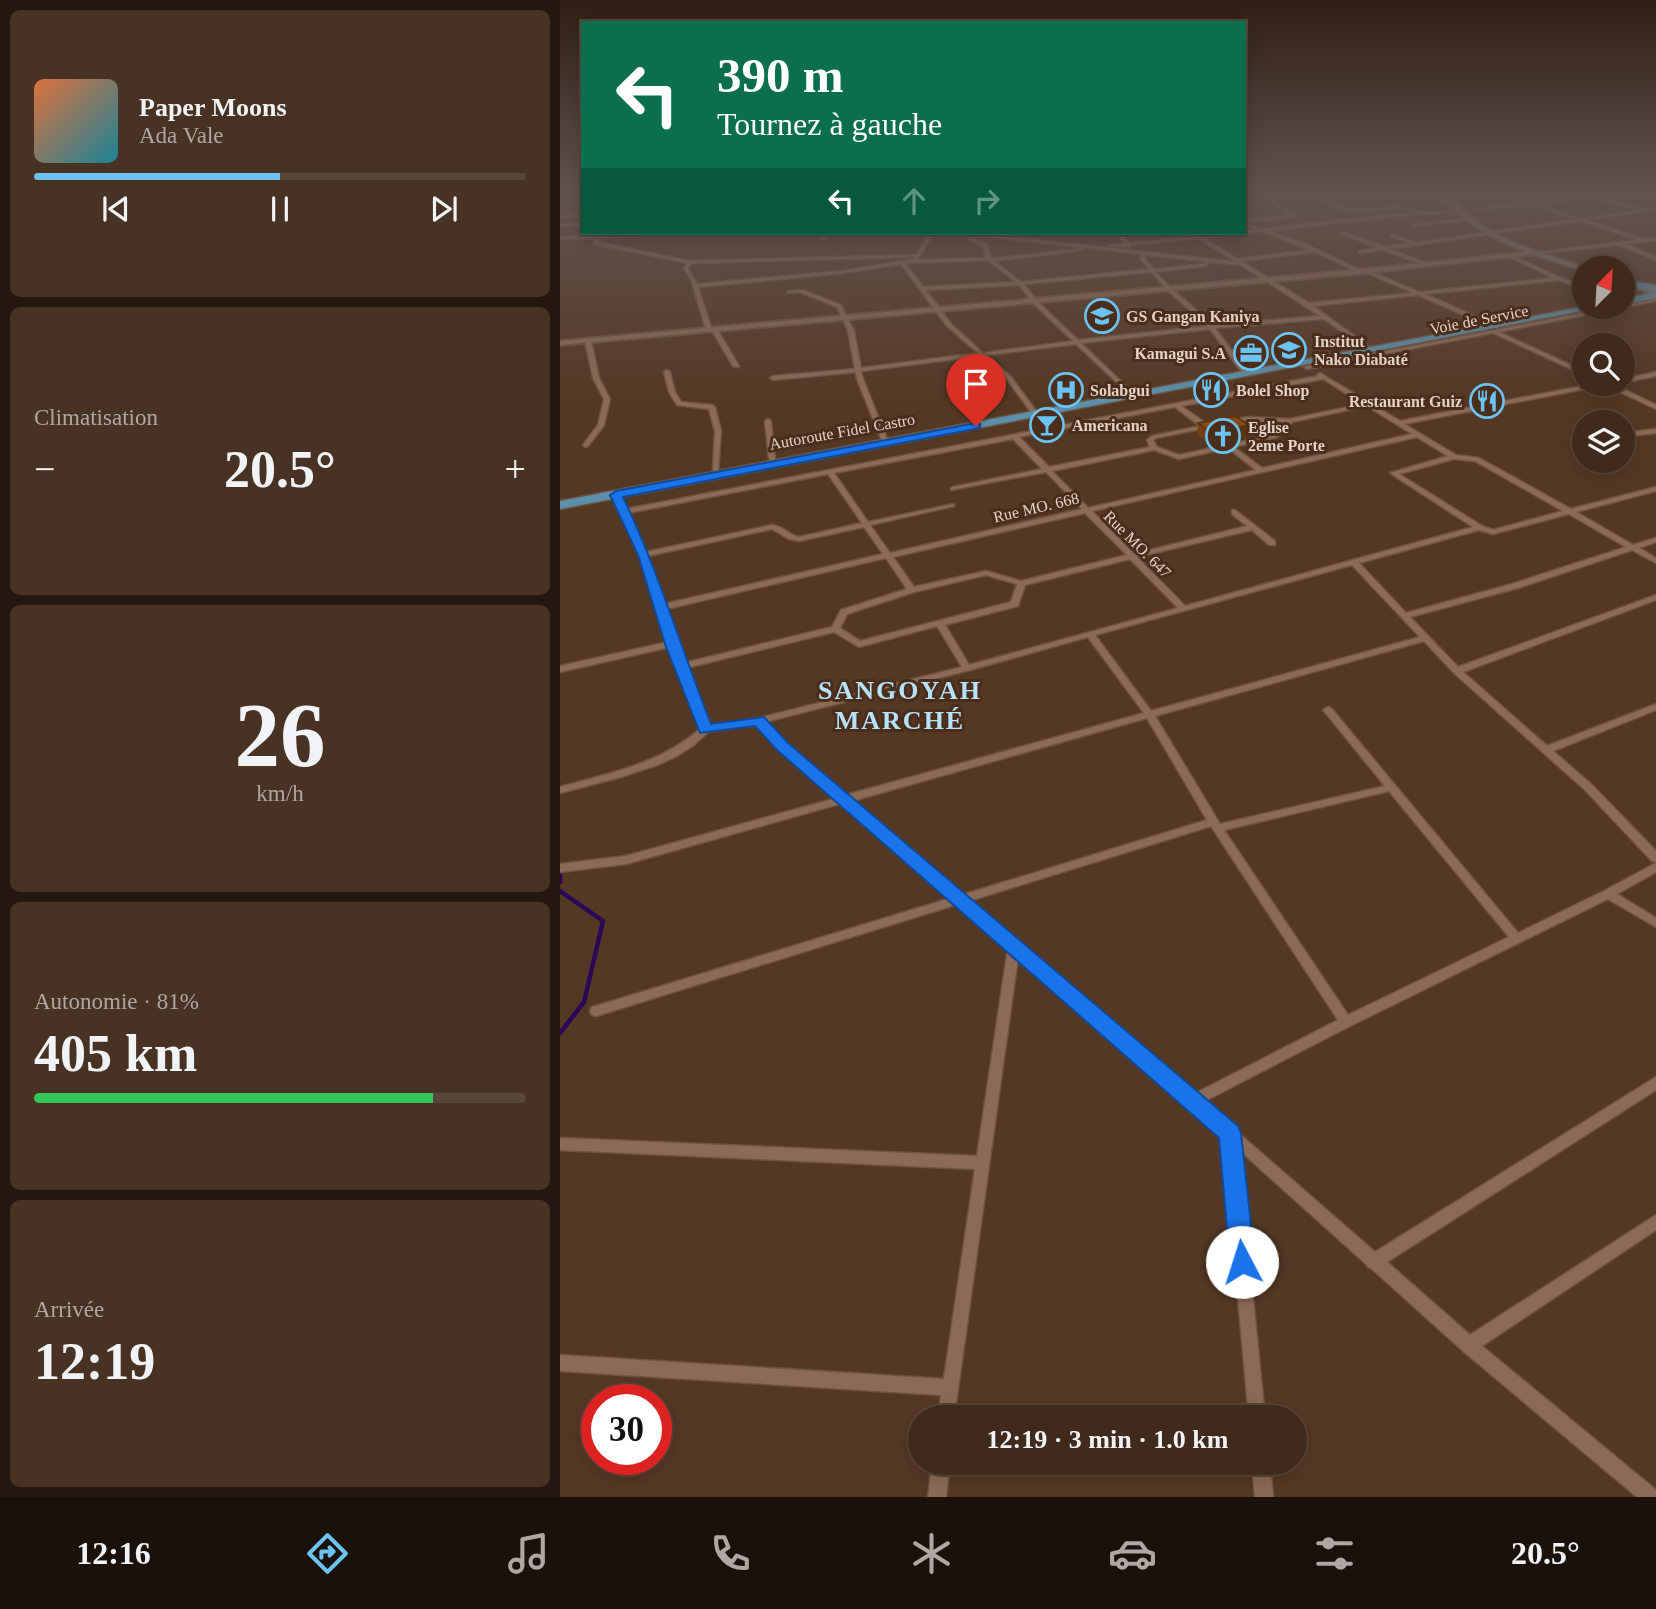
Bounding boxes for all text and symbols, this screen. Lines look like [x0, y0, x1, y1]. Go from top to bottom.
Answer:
text: 390 m [717, 48, 844, 103]
icon: left [602, 49, 693, 140]
text: Paper Moons [139, 93, 287, 122]
text: Tournez à gauche [717, 106, 942, 142]
text: Ada Vale [139, 123, 224, 148]
icon: left [822, 182, 860, 220]
icon: ahead [895, 182, 933, 220]
icon: right [968, 182, 1006, 220]
icon: previous [97, 190, 135, 228]
icon: pause [261, 190, 299, 228]
icon: next [425, 190, 463, 228]
north arrow [1572, 256, 1634, 318]
map controls [1572, 256, 1635, 473]
school or university icon: GS Gangan Kaniya [1083, 297, 1121, 335]
street label: Voie de Service [1428, 302, 1530, 337]
place label: GS Gangan Kaniya [1126, 308, 1259, 326]
school or university icon: Institut Nako Diabaté [1270, 331, 1308, 369]
place label: Institut Nako Diabaté [1314, 333, 1408, 368]
button: search [1572, 333, 1635, 396]
office icon: Kamagui S.A [1232, 334, 1270, 372]
place label: Kamagui S.A [1134, 345, 1226, 363]
pin [946, 354, 1006, 426]
icon: arrive [957, 365, 995, 403]
hospital icon: Solabgui [1047, 371, 1085, 409]
restaurant icon: Bolel Shop [1192, 371, 1230, 409]
place label: Solabgui [1090, 382, 1150, 400]
place label: Bolel Shop [1236, 382, 1309, 400]
restaurant icon: Restaurant Guiz [1468, 382, 1506, 420]
place label: Restaurant Guiz [1349, 393, 1462, 410]
text: Climatisation [34, 405, 158, 430]
bar icon: Americana [1028, 406, 1066, 444]
street label: Autoroute Fidel Castro [768, 410, 916, 453]
button: layers [1572, 410, 1635, 473]
place label: Americana [1072, 417, 1148, 434]
church icon: Eglise 2eme Porte [1204, 417, 1242, 455]
place label: Eglise 2eme Porte [1248, 419, 1325, 454]
text: 20.5° [224, 441, 336, 498]
text: − [34, 448, 55, 490]
text: + [505, 448, 526, 490]
street label: Rue MO. 668 [992, 489, 1081, 526]
street label: Rue MO. 647 [1101, 507, 1175, 581]
district label: SANGOYAH MARCHÉ [818, 676, 982, 735]
text: 26 [235, 685, 326, 786]
text: km/h [256, 781, 304, 806]
text: Autonomie · 81% [34, 989, 199, 1014]
text: 405 km [34, 1025, 197, 1082]
position arrow [1205, 1225, 1279, 1299]
text: Arrivée [34, 1297, 104, 1322]
text: 12:19 [34, 1333, 155, 1390]
speed limit sign: 30 [581, 1384, 672, 1475]
text: 12:19 · 3 min · 1.0 km [987, 1425, 1228, 1454]
icon: directions [303, 1529, 352, 1578]
icon: music [504, 1529, 553, 1578]
icon: phone [706, 1529, 755, 1578]
icon: climate [907, 1529, 956, 1578]
icon: car [1108, 1529, 1157, 1578]
icon: filters [1310, 1529, 1359, 1578]
text: 12:16 [76, 1535, 151, 1571]
text: 20.5° [1511, 1535, 1580, 1571]

